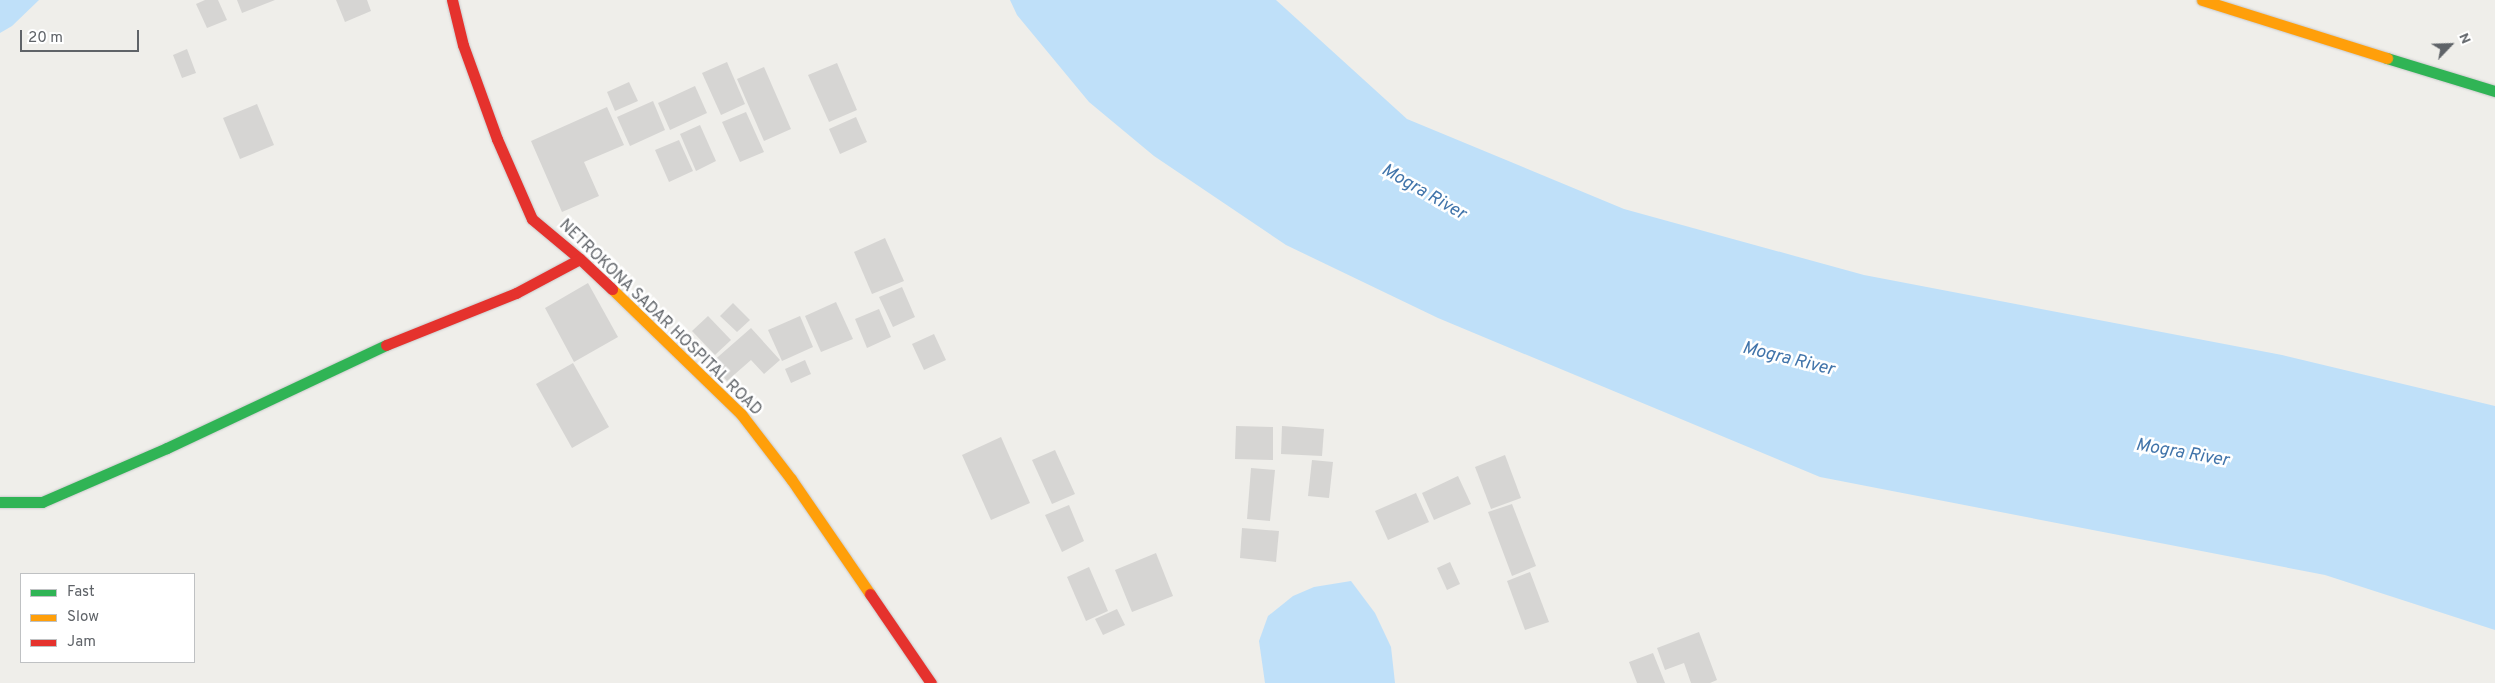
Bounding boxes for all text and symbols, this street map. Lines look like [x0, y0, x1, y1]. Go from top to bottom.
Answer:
scale bar [22, 20, 141, 52]
north arrow [2425, 20, 2475, 70]
text: 20 m [28, 29, 63, 48]
text: N [2454, 31, 2474, 47]
water label: Mogra River [1377, 160, 1469, 226]
street label: NETROKONA SADAR HOSPITAL ROAD [554, 216, 766, 420]
water label: Mogra River [1740, 338, 1836, 382]
water label: Mogra River [2134, 435, 2230, 473]
legend [20, 573, 195, 663]
text: Fast [67, 583, 95, 602]
text: Slow [67, 608, 99, 627]
text: Jam [67, 633, 96, 652]

